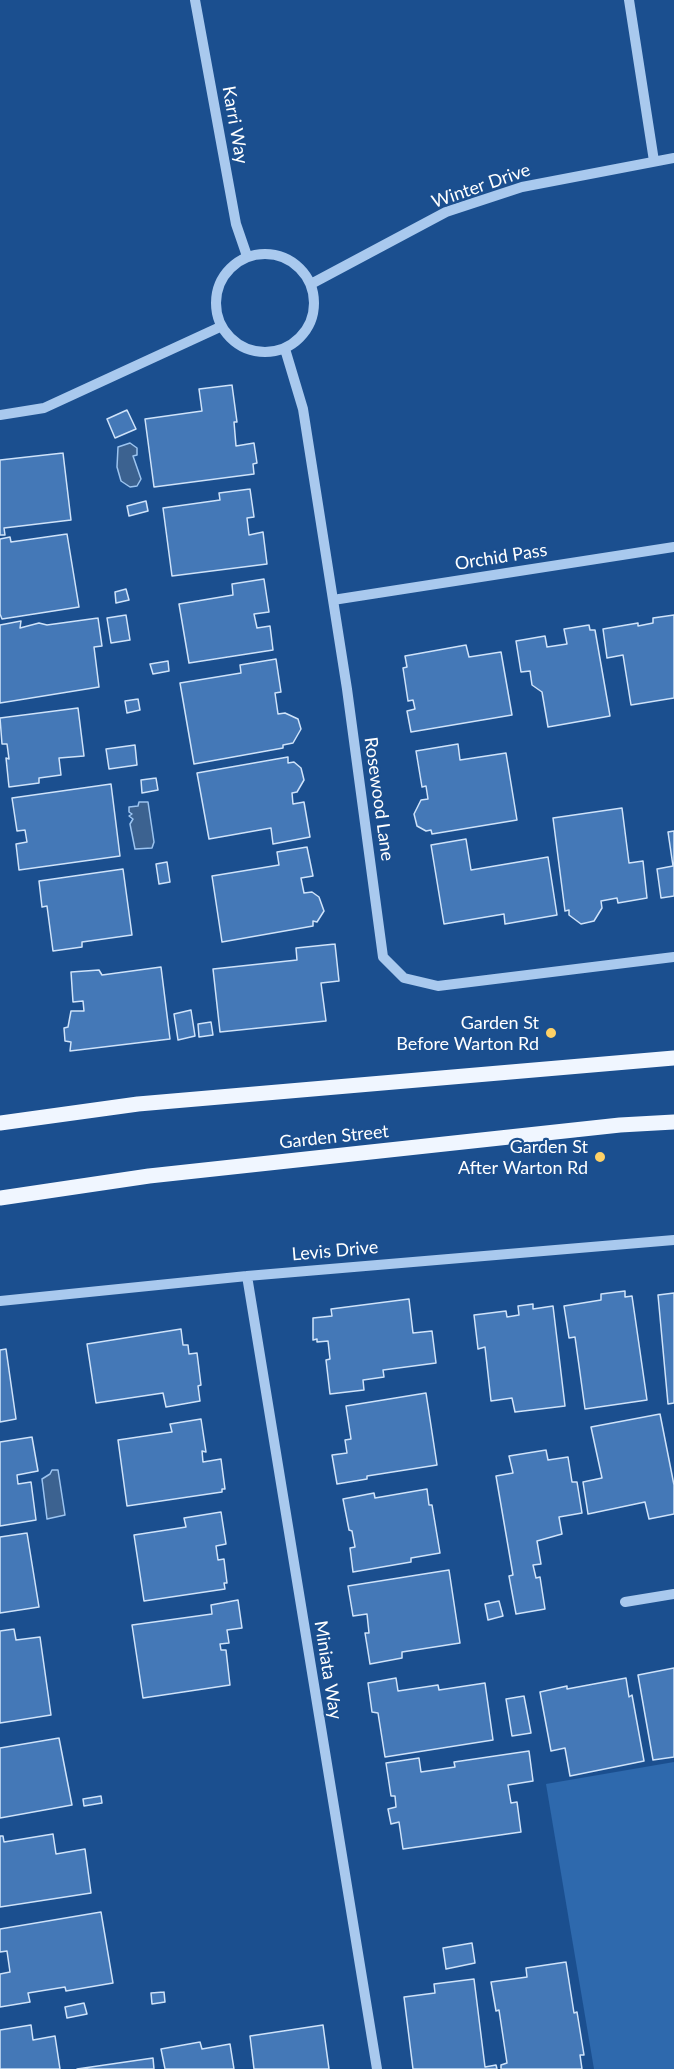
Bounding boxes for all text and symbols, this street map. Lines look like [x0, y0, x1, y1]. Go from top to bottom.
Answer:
street label: Karri Way [218, 84, 252, 166]
street label: Winter Drive [429, 159, 533, 213]
street label: Orchid Pass [453, 539, 549, 575]
street label: Rosewood Lane [360, 736, 398, 862]
place label: Garden St Before Warton Rd [396, 1012, 539, 1054]
marker: Garden St Before Warton Rd [544, 1026, 558, 1040]
street label: Garden Street [278, 1121, 390, 1153]
place label: Garden St After Warton Rd [458, 1136, 588, 1178]
marker: Garden St After Warton Rd [593, 1150, 607, 1164]
street label: Levis Drive [291, 1236, 379, 1266]
street label: Miniata Way [310, 1619, 346, 1721]

